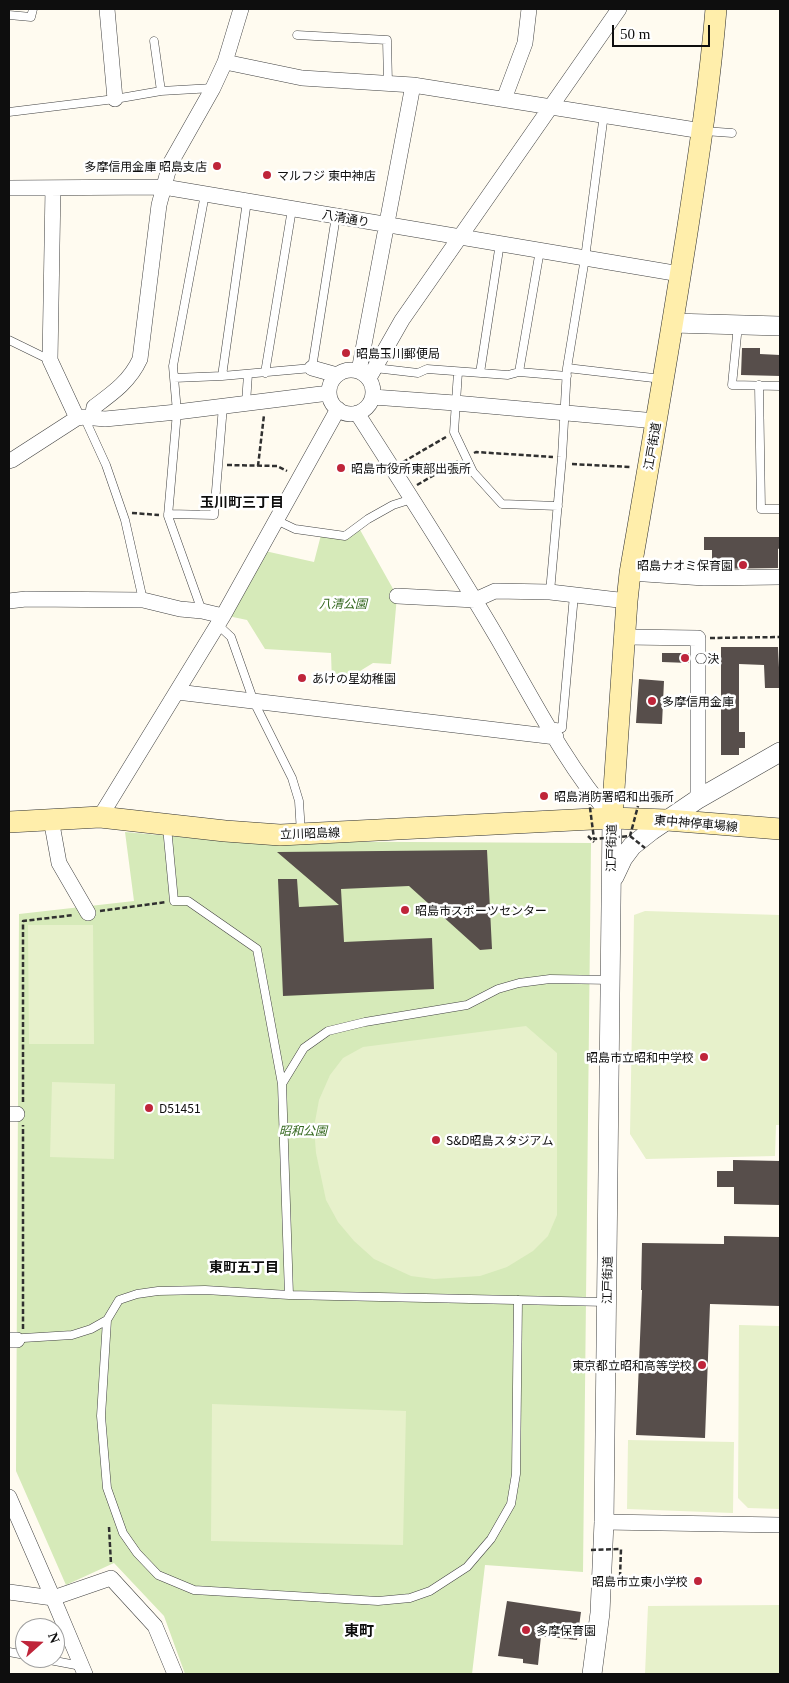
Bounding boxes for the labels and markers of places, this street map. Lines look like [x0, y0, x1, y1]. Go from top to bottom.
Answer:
place label: 多摩信用金庫 昭島支店 [84, 159, 207, 173]
marker: 多摩信用金庫 昭島支店 [211, 160, 223, 172]
place label: マルフジ 東中神店 [277, 168, 376, 182]
marker: マルフジ 東中神店 [261, 169, 273, 181]
place label: 昭島玉川郵便局 [356, 346, 440, 360]
marker: 昭島玉川郵便局 [340, 347, 352, 359]
place label: 昭島市役所東部出張所 [351, 461, 471, 475]
marker: 昭島市役所東部出張所 [335, 462, 347, 474]
place label: 昭島ナオミ保育園 [637, 558, 733, 572]
marker: 昭島ナオミ保育園 [737, 559, 749, 571]
place label: ○決 [695, 651, 719, 665]
marker: ○決 [679, 652, 691, 664]
place label: あけの星幼稚園 [312, 671, 396, 685]
marker: あけの星幼稚園 [296, 672, 308, 684]
place label: 多摩信用金庫 [662, 694, 734, 708]
marker: 多摩信用金庫 [646, 695, 658, 707]
place label: 昭島消防署昭和出張所 [554, 789, 674, 803]
marker: 昭島消防署昭和出張所 [538, 790, 550, 802]
place label: 昭島市スポーツセンター [415, 903, 547, 917]
marker: 昭島市スポーツセンター [399, 904, 411, 916]
place label: 昭島市立昭和中学校 [586, 1050, 694, 1064]
marker: 昭島市立昭和中学校 [698, 1051, 710, 1063]
place label: D51451 [159, 1101, 201, 1115]
marker: D51451 [143, 1102, 155, 1114]
place label: S&D昭島スタジアム [446, 1133, 554, 1147]
marker: S&D昭島スタジアム [430, 1134, 442, 1146]
place label: 東京都立昭和高等学校 [572, 1358, 692, 1372]
marker: 東京都立昭和高等学校 [696, 1359, 708, 1371]
place label: 昭島市立東小学校 [592, 1574, 688, 1588]
marker: 昭島市立東小学校 [692, 1575, 704, 1587]
place label: 多摩保育園 [536, 1623, 596, 1637]
marker: 多摩保育園 [520, 1624, 532, 1636]

